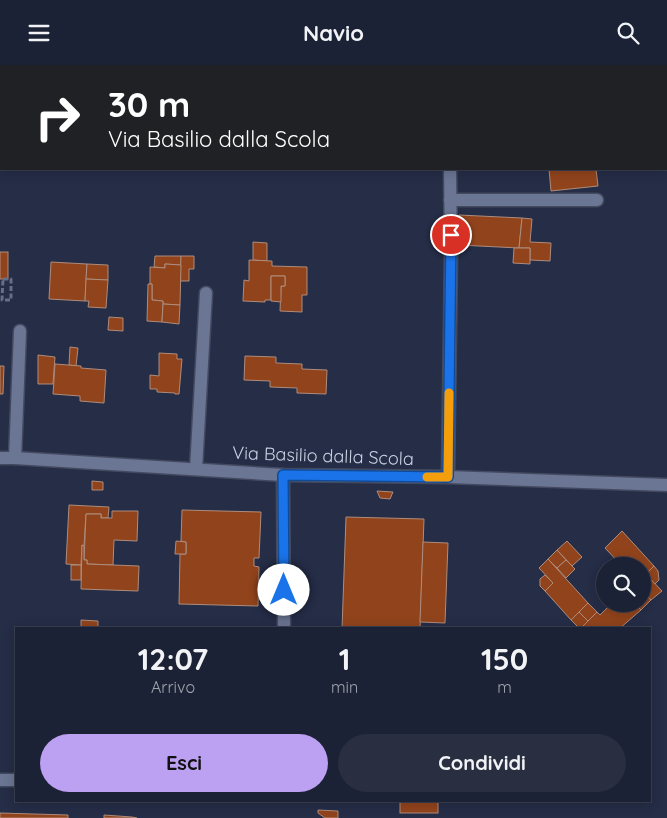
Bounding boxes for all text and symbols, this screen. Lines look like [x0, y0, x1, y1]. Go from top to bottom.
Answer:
icon: menu [25, 19, 53, 47]
text: Navio [303, 19, 364, 47]
icon: search [614, 19, 642, 47]
text: 30 m [108, 82, 190, 126]
icon: right [25, 85, 90, 150]
text: Via Basilio dalla Scola [108, 125, 330, 153]
pin [430, 214, 472, 256]
icon: arrive [437, 221, 465, 249]
street label: Via Basilio dalla Scola [232, 441, 414, 470]
map controls [596, 557, 651, 612]
button: search [596, 557, 651, 612]
position arrow [257, 563, 309, 615]
text: 12:07 [138, 640, 208, 678]
text: 1 [339, 640, 350, 678]
text: 150 [481, 640, 528, 678]
text: Arrivo [151, 677, 195, 697]
text: min [331, 677, 358, 697]
text: m [497, 677, 512, 697]
button: Esci [40, 734, 328, 792]
button: Condividi [338, 734, 626, 792]

